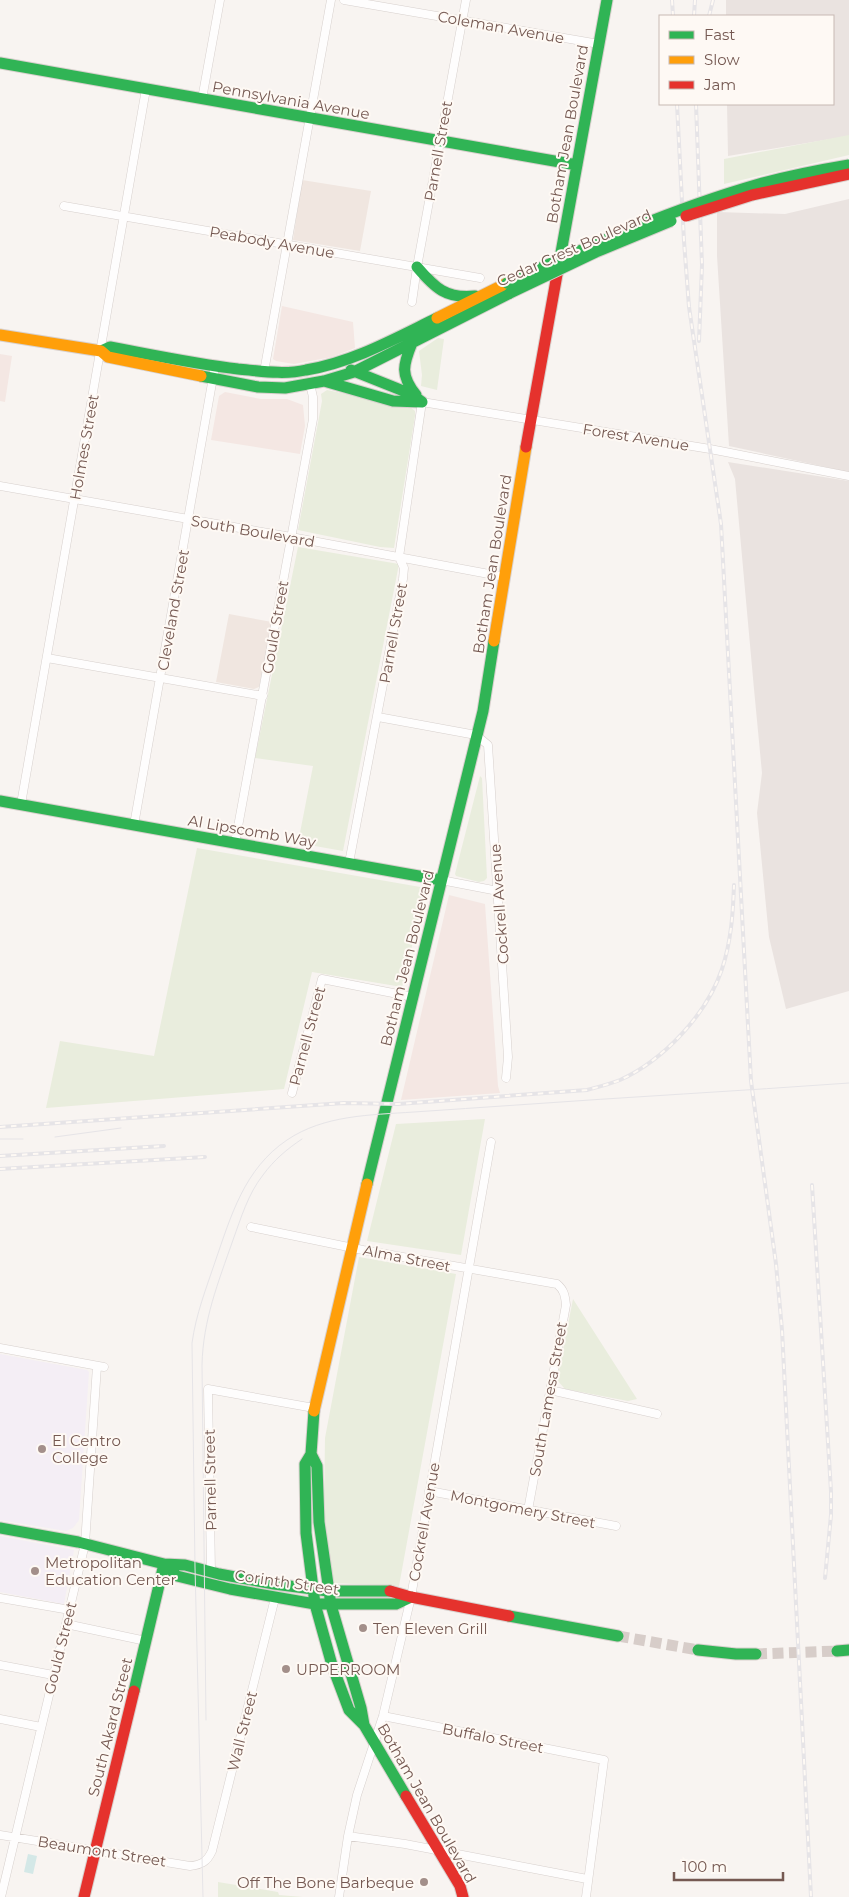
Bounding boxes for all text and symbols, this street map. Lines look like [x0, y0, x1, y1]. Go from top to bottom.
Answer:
street label: Coleman Avenue [436, 7, 566, 47]
legend [659, 15, 834, 105]
text: Fast [704, 25, 735, 44]
street label: Botham Jean Boulevard [542, 43, 592, 225]
text: Slow [704, 50, 740, 69]
text: Jam [703, 75, 736, 94]
street label: Pennsylvania Avenue [211, 77, 371, 123]
street label: Parnell Street [420, 99, 456, 203]
street label: Cedar Crest Boulevard [494, 205, 654, 291]
street label: Peabody Avenue [208, 222, 336, 262]
street label: Holmes Street [65, 393, 103, 501]
street label: Forest Avenue [581, 419, 691, 455]
street label: Botham Jean Boulevard [468, 473, 516, 655]
street label: South Boulevard [190, 511, 316, 551]
street label: Cleveland Street [153, 548, 193, 672]
street label: Gould Street [257, 579, 293, 675]
street label: Parnell Street [375, 581, 411, 685]
street label: Al Lipscomb Way [187, 810, 318, 852]
street label: Cockrell Avenue [485, 843, 513, 965]
street label: Botham Jean Boulevard [376, 868, 438, 1048]
street label: Parnell Street [285, 984, 329, 1088]
street label: Alma Street [362, 1240, 452, 1276]
street label: South Lamesa Street [525, 1320, 571, 1478]
street label: Parnell Street [200, 1429, 220, 1531]
place label: El Centro College [52, 1431, 121, 1467]
marker: El Centro College [36, 1443, 48, 1455]
street label: Cockrell Avenue [404, 1461, 444, 1583]
street label: Montgomery Street [449, 1486, 597, 1532]
place label: Metropolitan Education Center [45, 1553, 176, 1589]
marker: Metropolitan Education Center [29, 1565, 41, 1577]
street label: Corinth Street [234, 1565, 340, 1599]
street label: Gould Street [39, 1600, 81, 1696]
place label: Ten Eleven Grill [373, 1619, 488, 1638]
marker: Ten Eleven Grill [357, 1622, 369, 1634]
street label: South Akard Street [84, 1656, 136, 1798]
place label: UPPERROOM [296, 1660, 400, 1679]
marker: UPPERROOM [280, 1663, 292, 1675]
street label: Wall Street [223, 1689, 261, 1773]
street label: Buffalo Street [441, 1719, 545, 1757]
street label: Botham Jean Boulevard [373, 1720, 481, 1886]
street label: Beaumont Street [36, 1831, 168, 1871]
scale bar [674, 1850, 783, 1882]
text: 100 m [682, 1857, 727, 1876]
place label: Off The Bone Barbeque [237, 1873, 414, 1892]
marker: Off The Bone Barbeque [418, 1876, 430, 1888]

